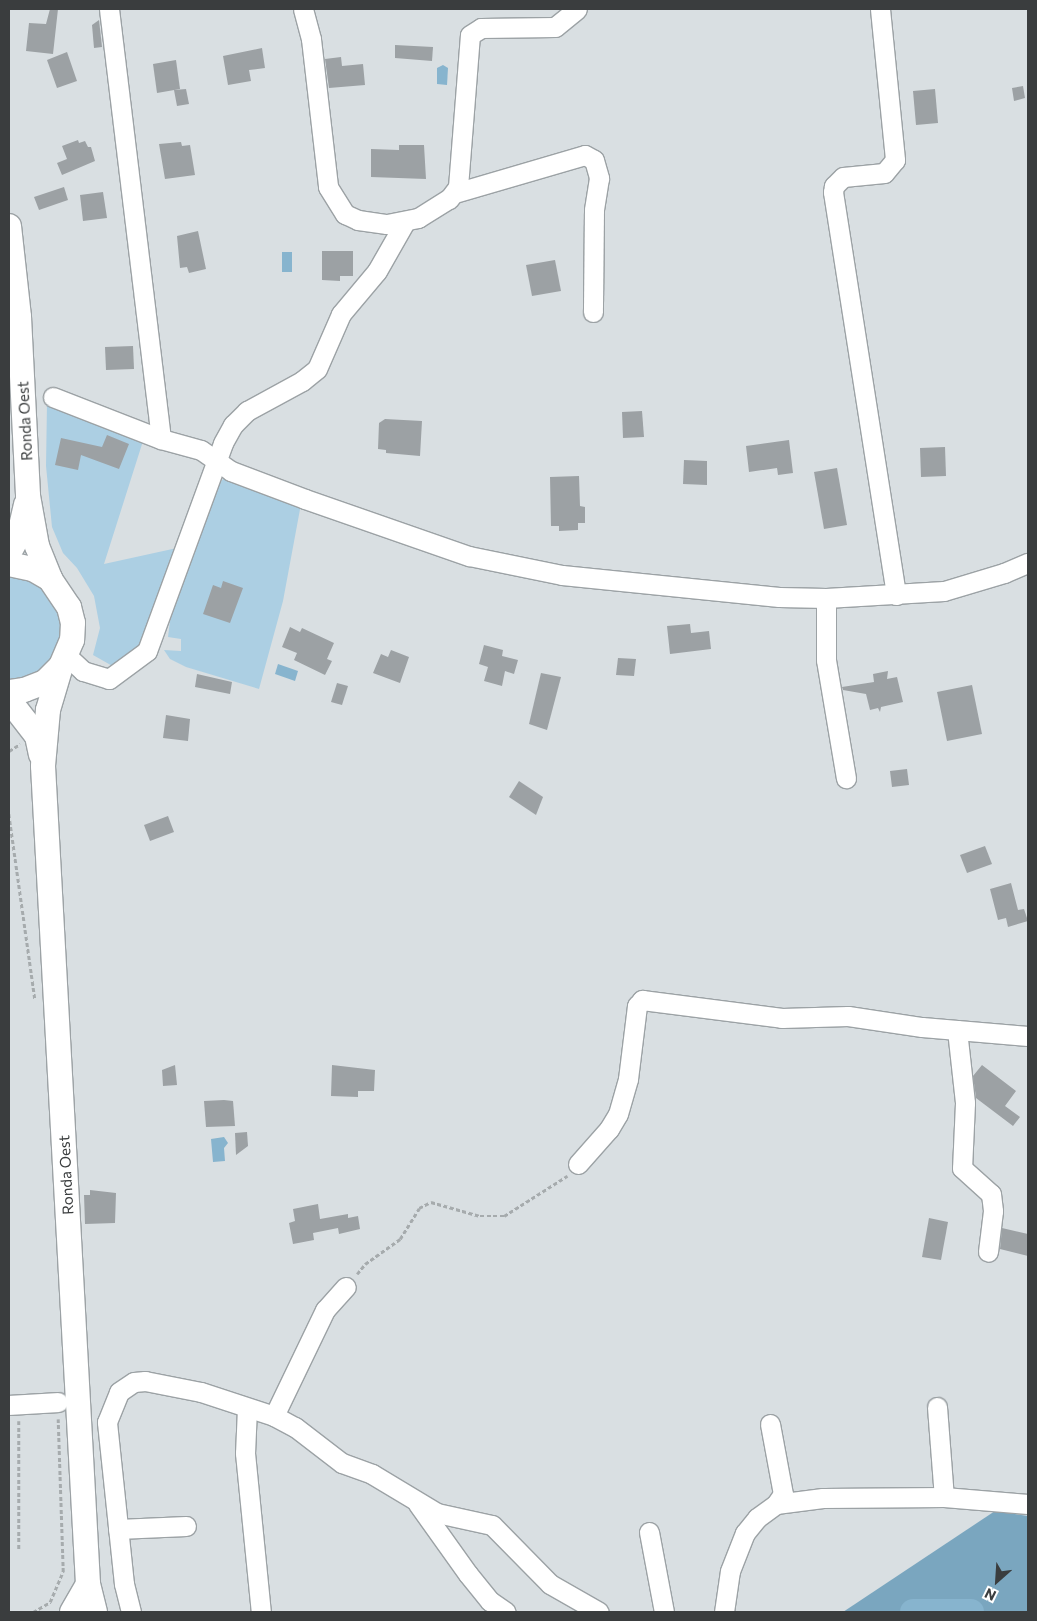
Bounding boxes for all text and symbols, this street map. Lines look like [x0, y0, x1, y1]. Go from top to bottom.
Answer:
street label: Ronda Oest [14, 381, 36, 461]
street label: Ronda Oest [55, 1135, 77, 1215]
north arrow [972, 1556, 1022, 1606]
text: N [982, 1585, 999, 1605]

